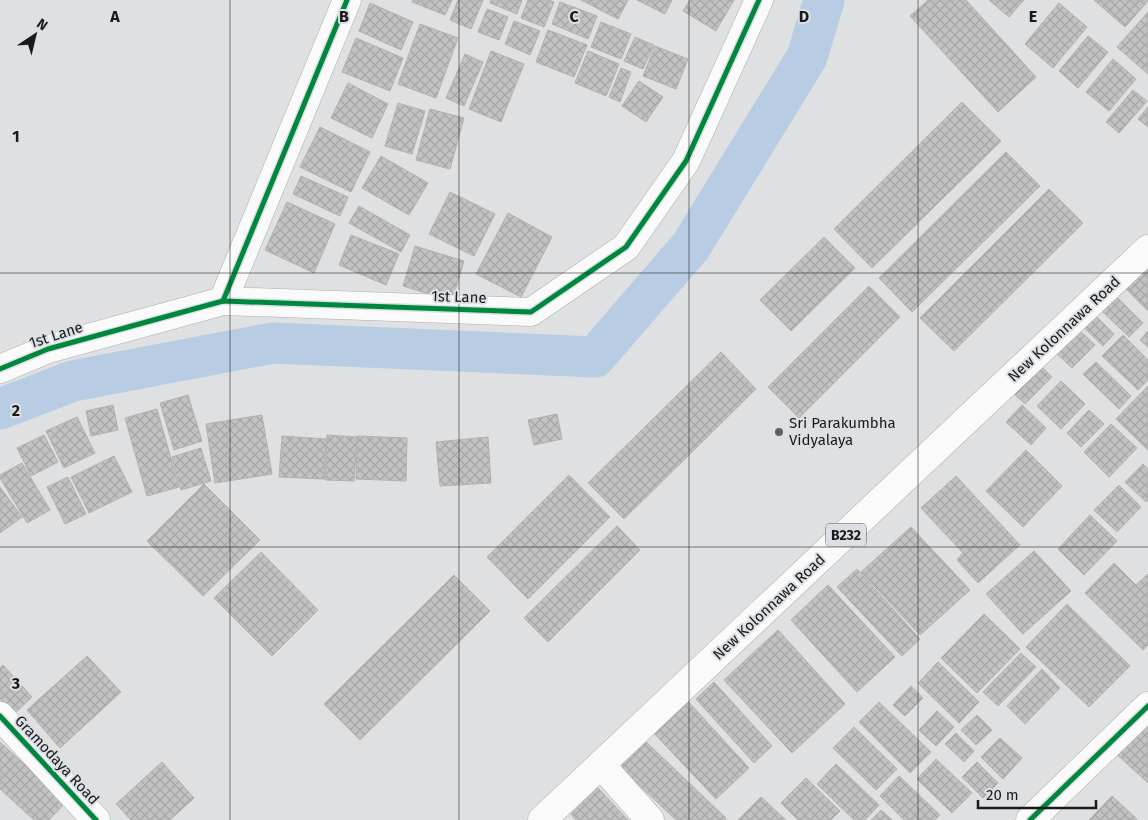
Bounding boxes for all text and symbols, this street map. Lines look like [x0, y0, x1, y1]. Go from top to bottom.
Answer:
text: A [109, 7, 120, 26]
text: B [339, 7, 349, 26]
text: C [569, 7, 579, 26]
text: D [799, 7, 809, 26]
text: E [1029, 7, 1037, 26]
north arrow [10, 10, 60, 60]
text: N [33, 15, 51, 34]
text: 1 [12, 127, 20, 146]
street label: New Kolonnawa Road [1004, 272, 1124, 386]
street label: 1st Lane [431, 287, 487, 307]
street label: 1st Lane [27, 318, 85, 352]
text: 2 [12, 401, 20, 420]
place label: Sri Parakumbha Vidyalaya [789, 414, 896, 449]
marker: Sri Parakumbha Vidyalaya [773, 426, 785, 438]
road number: B232 [826, 524, 866, 546]
street label: New Kolonnawa Road [709, 550, 829, 664]
text: 3 [11, 674, 20, 693]
street label: Gramodaya Road [11, 712, 103, 808]
scale bar [978, 778, 1096, 810]
text: 20 m [986, 786, 1019, 804]

